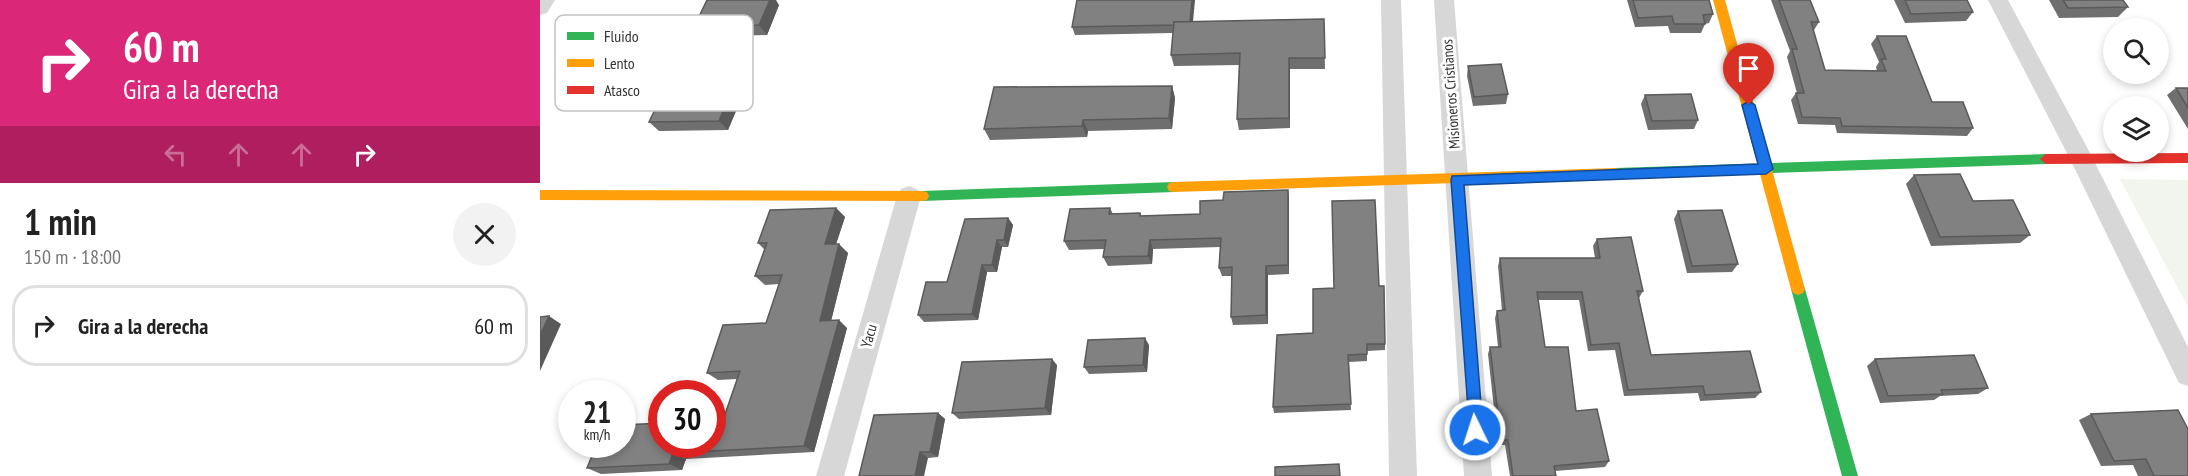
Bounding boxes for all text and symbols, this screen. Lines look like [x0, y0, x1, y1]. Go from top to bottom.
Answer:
legend [555, 15, 753, 111]
map controls [2103, 18, 2169, 162]
button: search [2103, 18, 2169, 84]
text: 60 m [123, 19, 200, 74]
icon: right [24, 24, 102, 102]
text: Fluido [604, 26, 639, 46]
street label: Misioneros Cristianos [1437, 39, 1464, 150]
pin [1723, 43, 1774, 105]
icon: arrive [1732, 52, 1765, 85]
text: Lento [604, 53, 635, 73]
text: Gira a la derecha [123, 72, 279, 106]
text: Atasco [604, 80, 640, 100]
button: layers [2103, 96, 2169, 162]
icon: left [159, 138, 192, 171]
icon: ahead [222, 138, 255, 171]
icon: ahead [285, 138, 318, 171]
icon: right [348, 138, 381, 171]
text: 1 min [24, 198, 97, 245]
button: close [453, 203, 516, 266]
text: 150 m · 18:00 [24, 244, 121, 270]
icon: right [27, 309, 60, 342]
text: Gira a la derecha [78, 312, 208, 340]
text: 60 m [474, 312, 513, 340]
street label: Yacu [856, 322, 881, 350]
speed limit sign: 30 [648, 380, 726, 458]
text: 21 [583, 392, 611, 431]
position arrow [1443, 398, 1507, 462]
text: km/h [584, 425, 610, 444]

